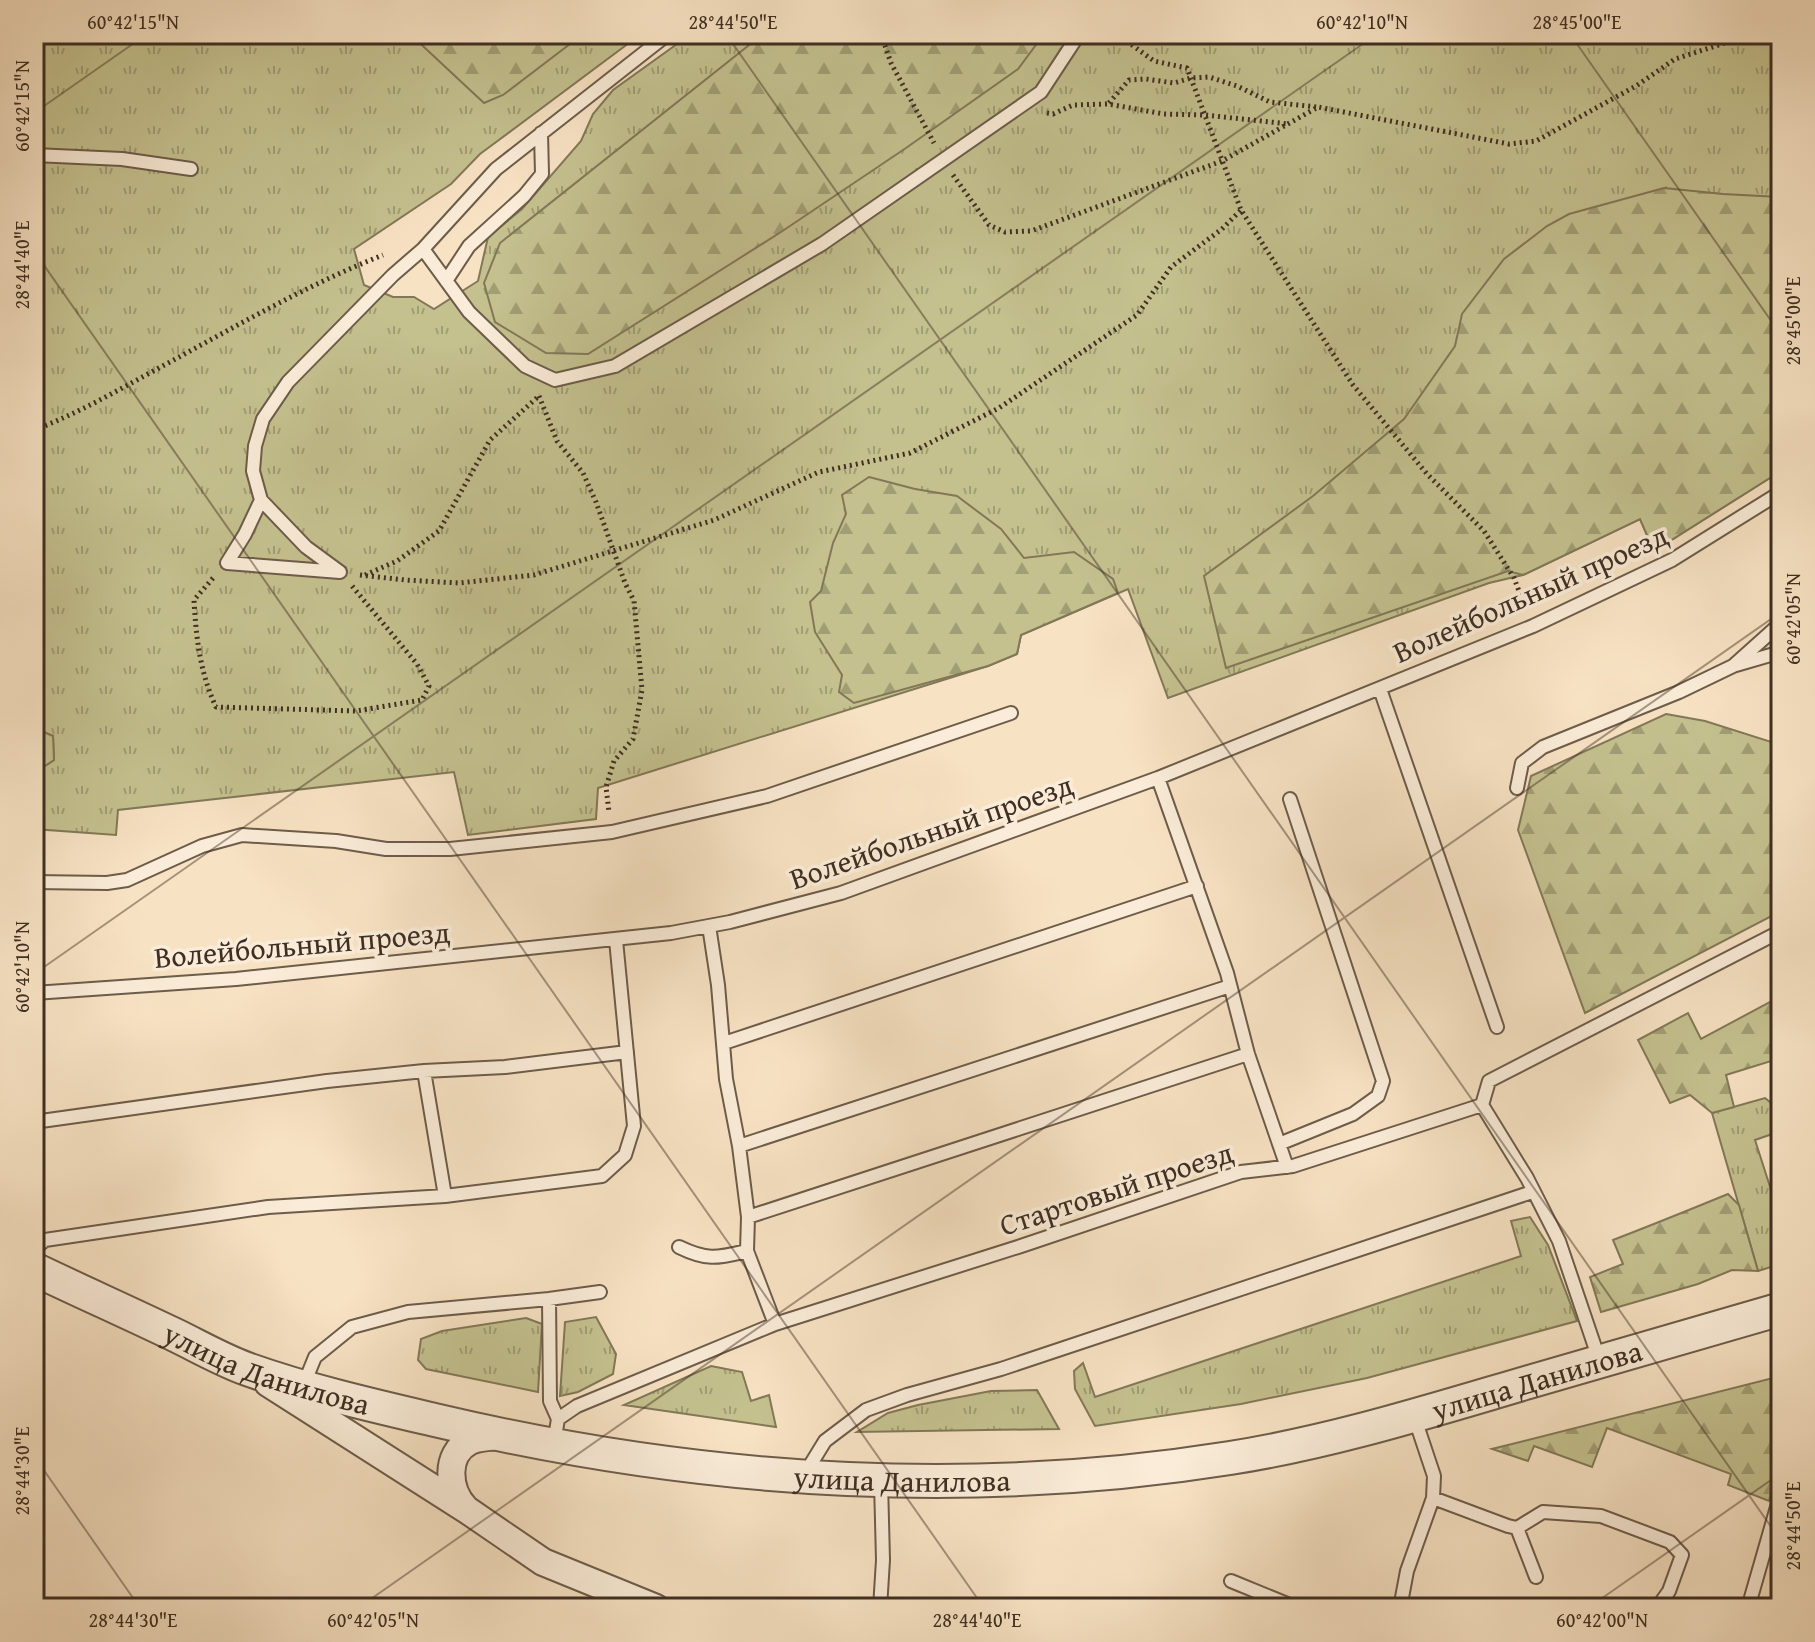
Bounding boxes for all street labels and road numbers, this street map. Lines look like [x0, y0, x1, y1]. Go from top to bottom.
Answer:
street label: Волейбольный проезд [1385, 513, 1675, 673]
street label: Волейбольный проезд [784, 762, 1078, 900]
street label: Волейбольный проезд [152, 909, 452, 979]
street label: Стартовый проезд [994, 1130, 1238, 1246]
street label: улица Данилова [155, 1310, 375, 1426]
street label: улица Данилова [1425, 1328, 1648, 1432]
street label: улица Данилова [791, 1454, 1012, 1503]

